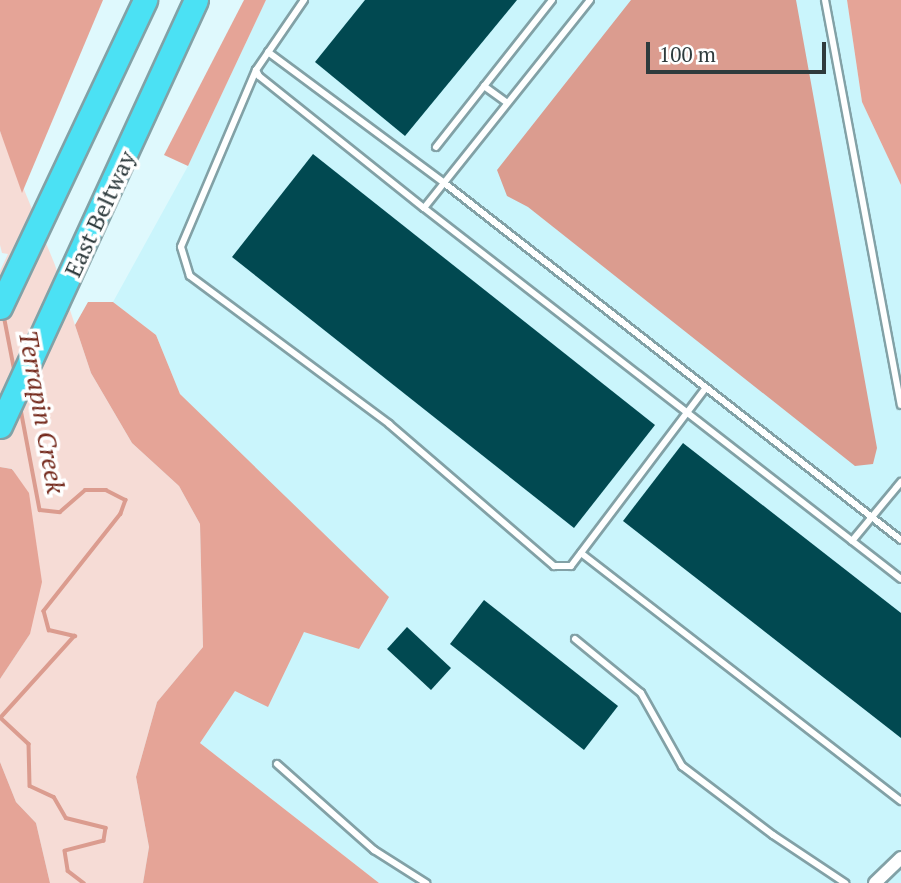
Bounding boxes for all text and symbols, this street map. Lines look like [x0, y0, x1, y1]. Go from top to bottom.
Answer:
scale bar [649, 28, 829, 72]
text: 100 m [659, 40, 716, 68]
street label: East Beltway [58, 146, 142, 282]
water label: Terrapin Creek [12, 328, 72, 496]

